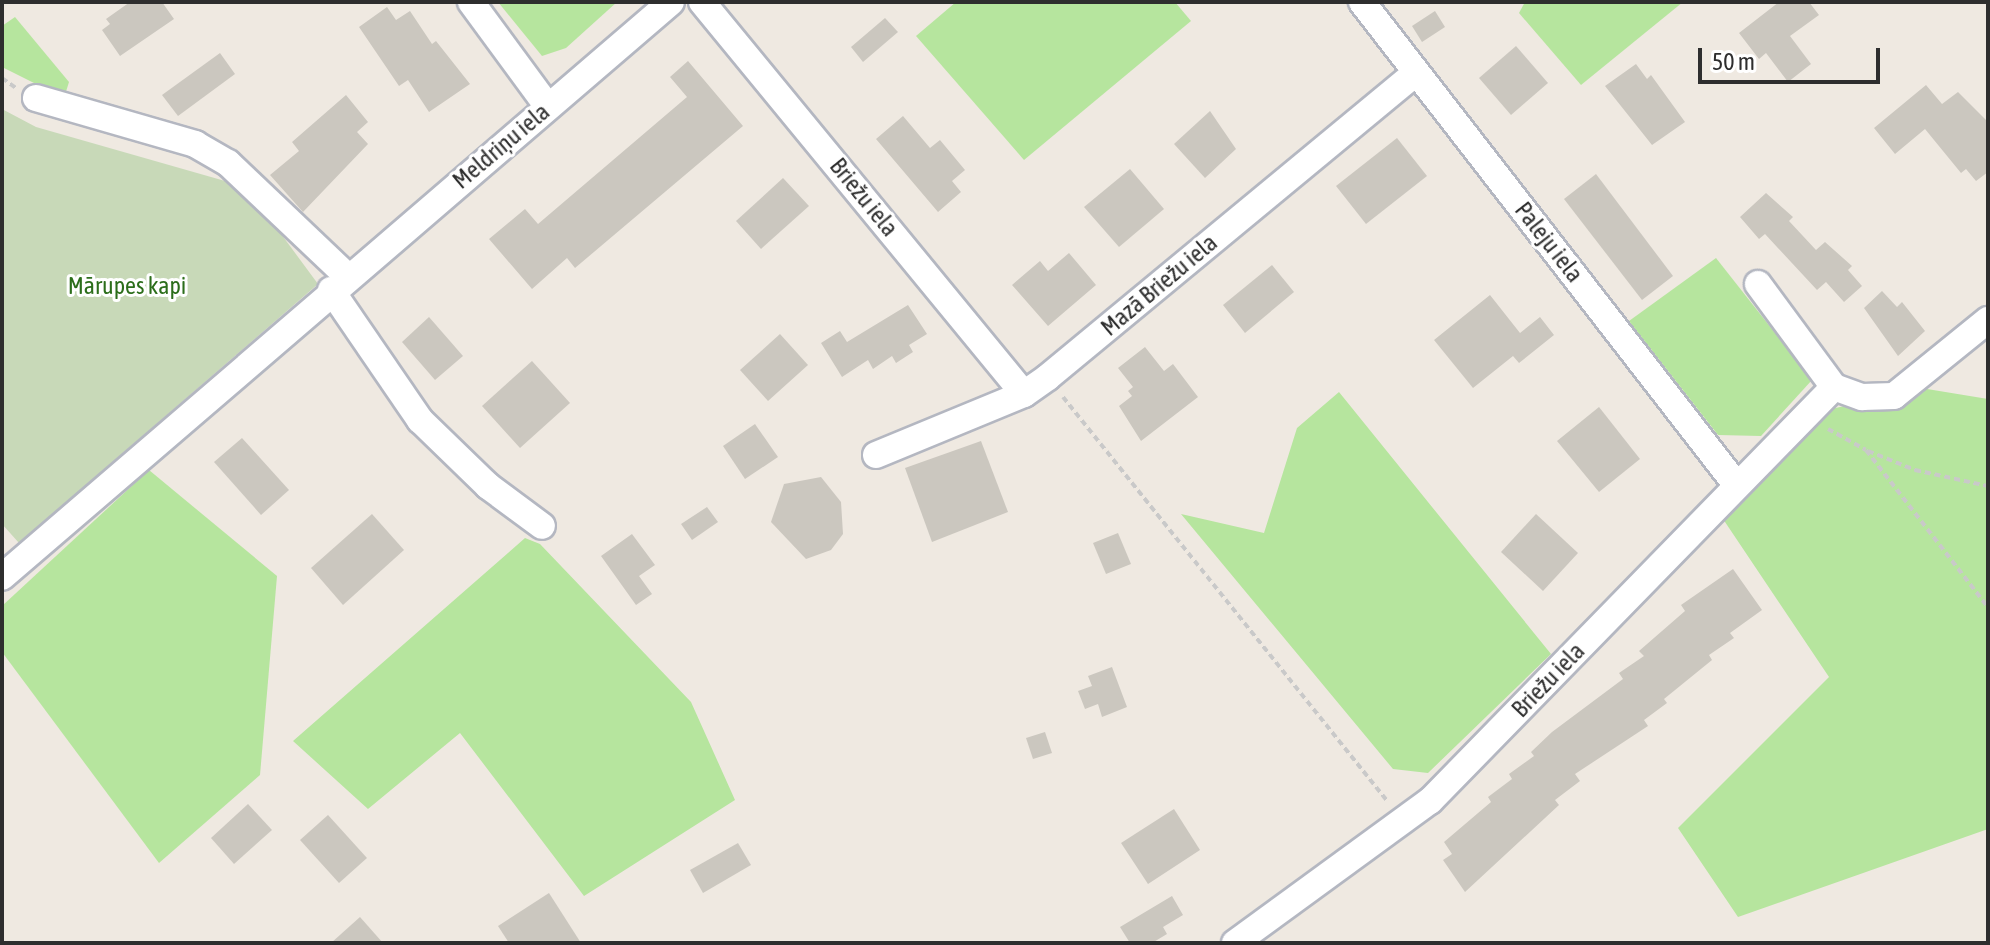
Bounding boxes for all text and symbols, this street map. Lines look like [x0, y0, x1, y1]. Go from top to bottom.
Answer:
scale bar [1702, 32, 1884, 82]
text: 50 m [1712, 48, 1755, 75]
street label: Meldriņu iela [447, 97, 555, 195]
street label: Briežu iela [824, 152, 904, 242]
street label: Paleju iela [1509, 196, 1589, 288]
street label: Mazā Briežu iela [1095, 228, 1223, 342]
park label: Mārupes kapi [68, 272, 186, 300]
street label: Briežu iela [1506, 637, 1590, 723]

